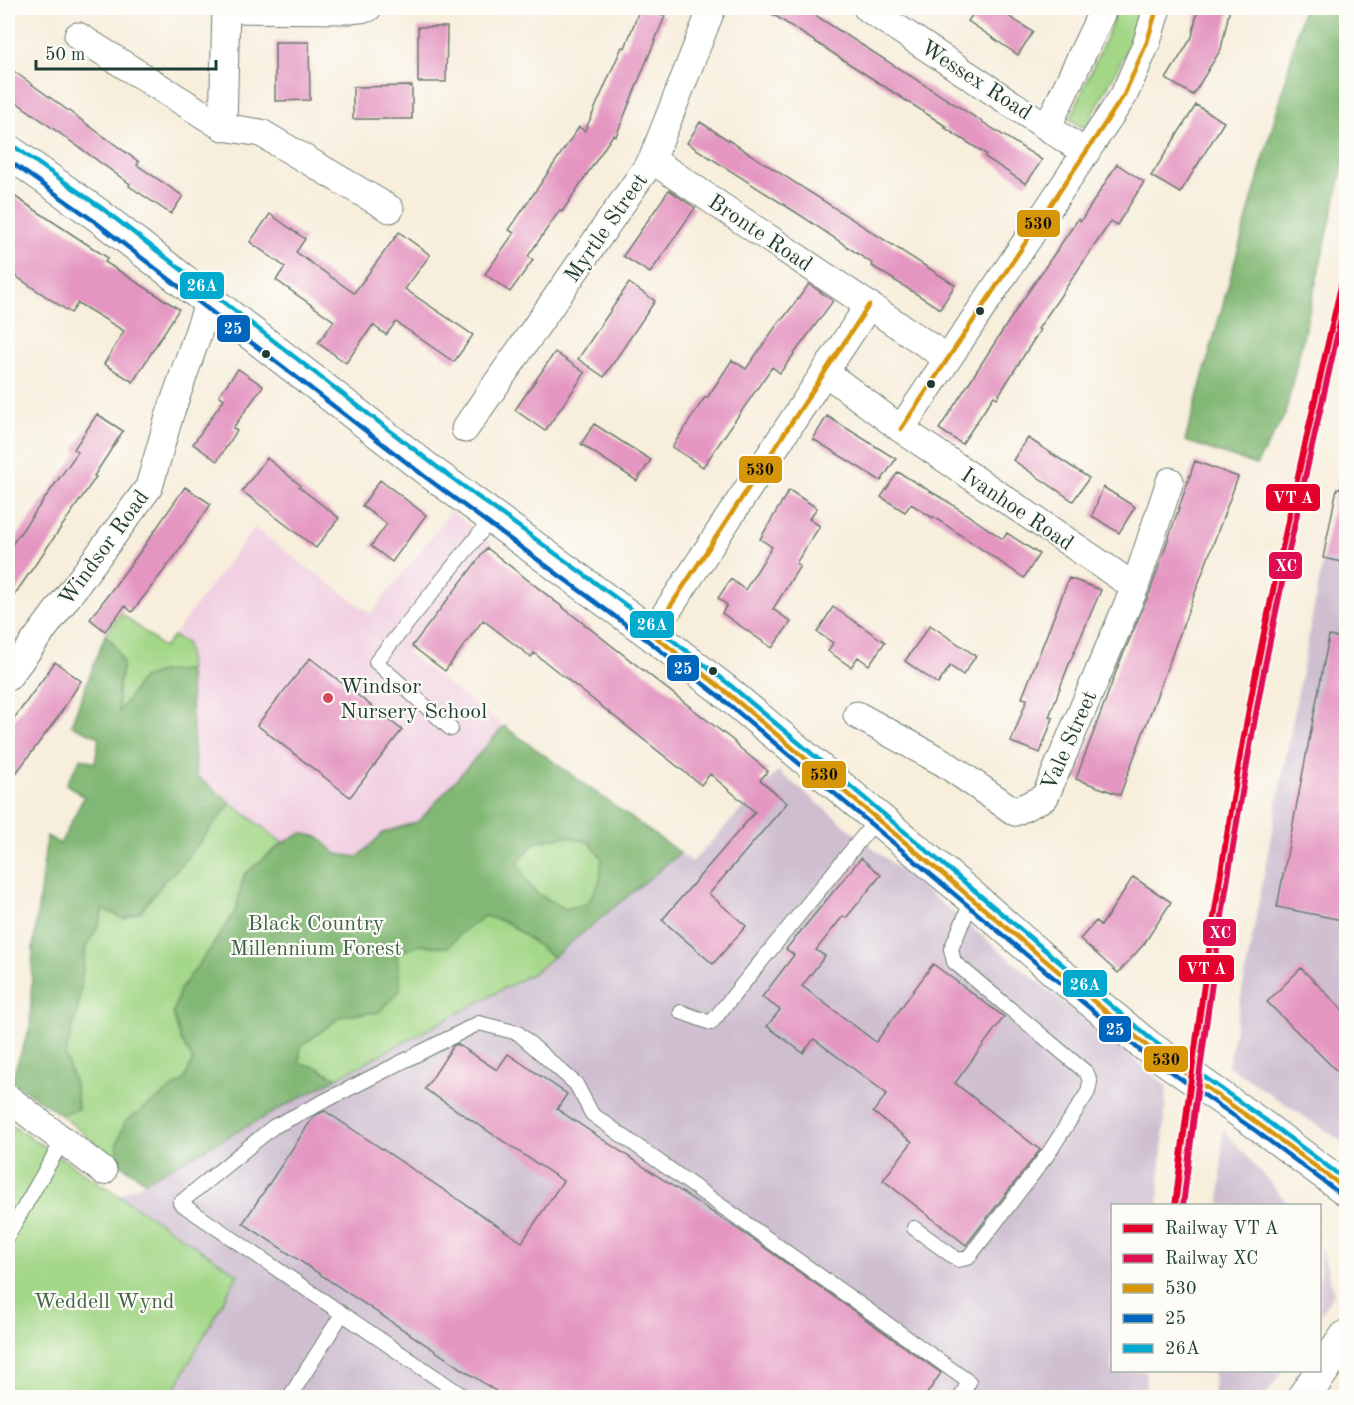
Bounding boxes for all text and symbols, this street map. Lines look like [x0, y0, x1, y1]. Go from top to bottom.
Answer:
scale bar [36, 33, 216, 71]
street label: Wessex Road [917, 37, 1035, 125]
text: 50 m [45, 46, 85, 64]
street label: Myrtle Street [561, 170, 652, 287]
street label: Bronte Road [704, 191, 816, 276]
line badge: 530 [1016, 209, 1061, 238]
text: 530 [1024, 217, 1052, 233]
line badge: 26A [179, 271, 225, 300]
text: 26A [187, 279, 217, 295]
unlabelled marker [974, 305, 986, 317]
line badge: 25 [216, 314, 251, 343]
text: 25 [224, 322, 242, 338]
unlabelled marker [260, 348, 272, 360]
unlabelled marker [925, 378, 937, 390]
line badge: 530 [738, 455, 783, 484]
text: 530 [746, 463, 774, 479]
street label: Ivanhoe Road [957, 464, 1077, 555]
line badge: VT A [1265, 483, 1321, 512]
street label: Windsor Road [56, 486, 154, 610]
text: VT A [1273, 491, 1313, 507]
line badge: XC [1268, 551, 1303, 580]
text: XC [1275, 559, 1297, 575]
line badge: 26A [629, 610, 675, 639]
text: 26A [637, 618, 667, 634]
line badge: 25 [666, 654, 700, 682]
text: 25 [674, 662, 692, 678]
unlabelled marker [707, 665, 719, 677]
place label: Windsor Nursery School [340, 676, 487, 723]
street label: Vale Street [1038, 688, 1102, 794]
marker: Windsor Nursery School [321, 691, 335, 705]
line badge: 530 [801, 760, 847, 789]
text: 530 [810, 768, 838, 784]
park label: Black Country Millennium Forest [230, 913, 402, 960]
line badge: XC [1202, 918, 1237, 947]
text: XC [1209, 926, 1231, 942]
line badge: VT A [1178, 954, 1235, 983]
text: VT A [1186, 962, 1226, 978]
line badge: 26A [1062, 969, 1108, 998]
text: 26A [1070, 978, 1100, 994]
line badge: 25 [1098, 1015, 1132, 1043]
text: 25 [1106, 1023, 1124, 1039]
line badge: 530 [1143, 1045, 1189, 1073]
text: 530 [1152, 1053, 1180, 1069]
legend [1111, 1204, 1321, 1372]
text: Railway VT A [1165, 1220, 1279, 1238]
text: Railway XC [1165, 1250, 1258, 1268]
text: 530 [1165, 1280, 1196, 1298]
park label: Weddell Wynd [33, 1291, 175, 1313]
text: 25 [1165, 1310, 1186, 1328]
text: 26A [1165, 1340, 1200, 1358]

